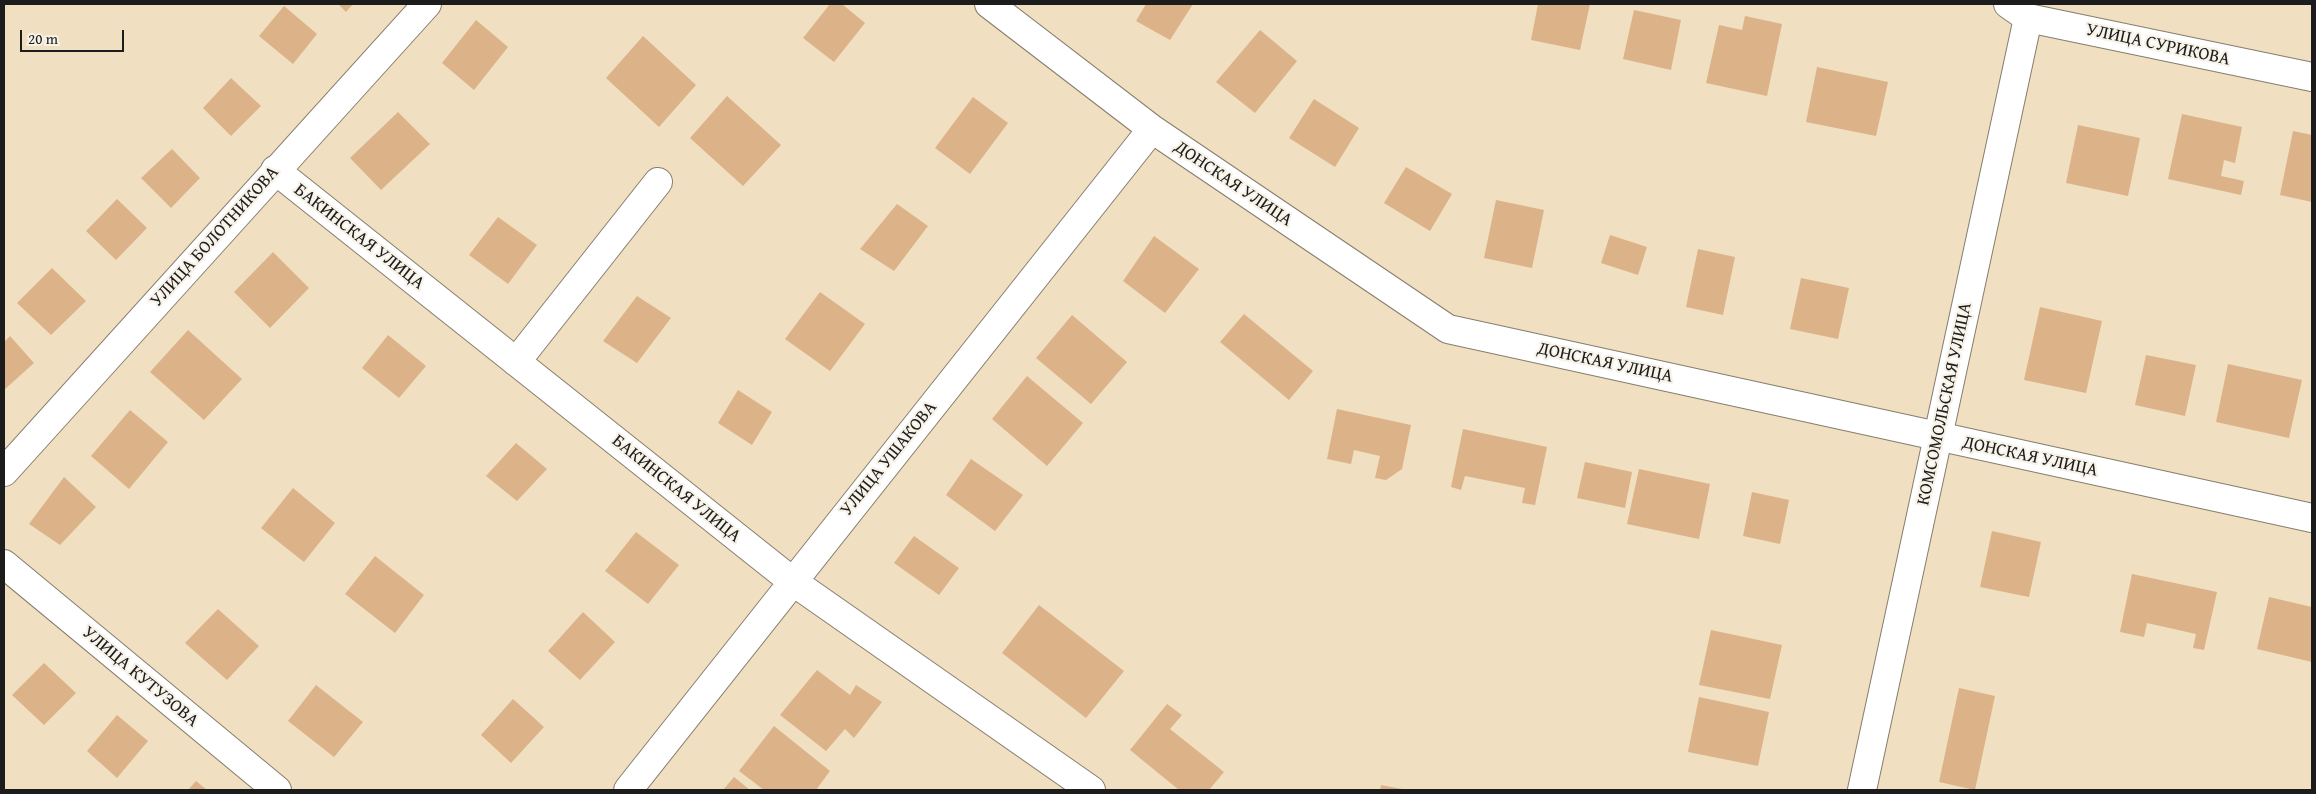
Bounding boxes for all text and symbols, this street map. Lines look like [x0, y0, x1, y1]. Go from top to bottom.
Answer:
street label: УЛИЦА СУРИКОВА [2084, 19, 2232, 71]
scale bar [22, 20, 126, 52]
text: 20 m [28, 28, 58, 49]
street label: ДОНСКАЯ УЛИЦА [1170, 137, 1296, 231]
street label: УЛИЦА БОЛОТНИКОВА [146, 162, 284, 312]
street label: БАКИНСКАЯ УЛИЦА [289, 179, 429, 295]
street label: КОМСОМОЛЬСКАЯ УЛИЦА [1913, 301, 1977, 507]
street label: ДОНСКАЯ УЛИЦА [1535, 338, 1675, 388]
street label: УЛИЦА УШАКОВА [836, 397, 942, 521]
street label: БАКИНСКАЯ УЛИЦА [607, 430, 745, 548]
street label: ДОНСКАЯ УЛИЦА [1960, 432, 2100, 482]
street label: УЛИЦА КУТУЗОВА [77, 622, 203, 732]

